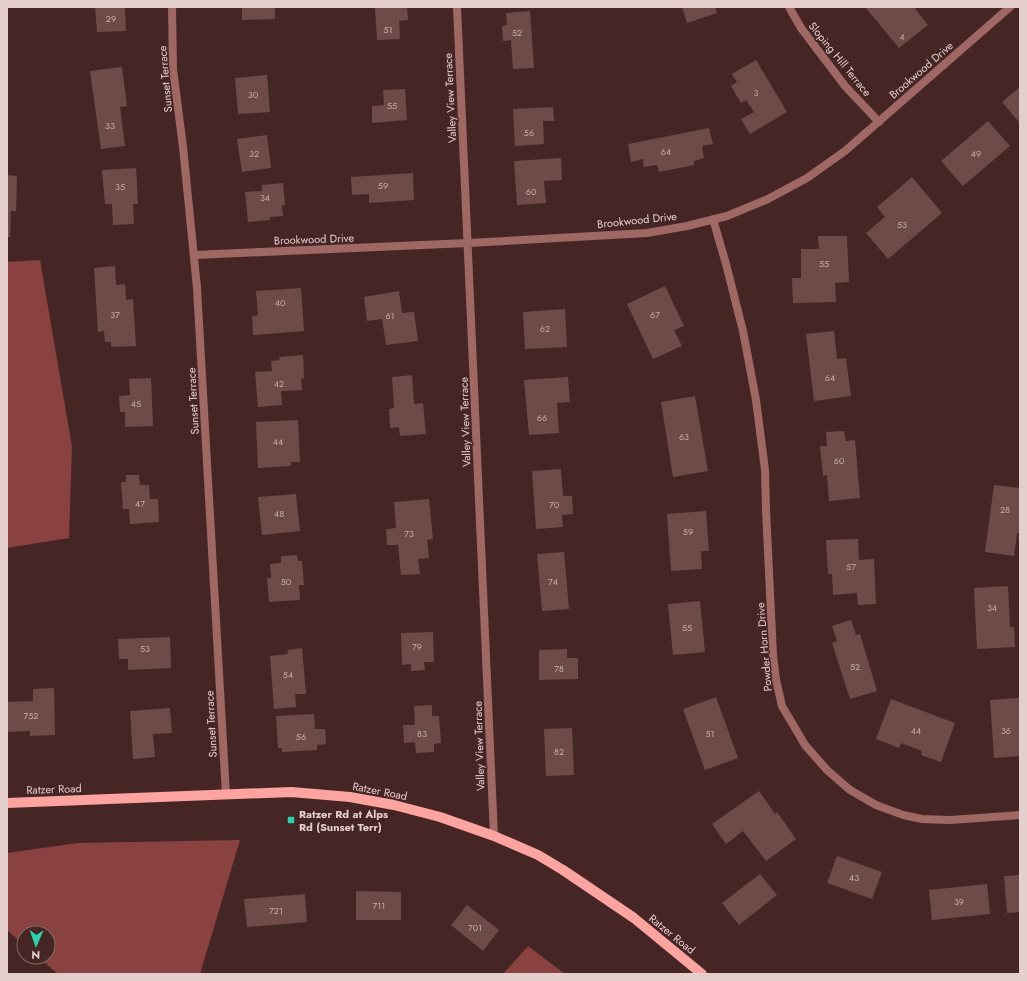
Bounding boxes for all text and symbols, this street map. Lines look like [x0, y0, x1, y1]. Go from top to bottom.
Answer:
house number: 29 [106, 12, 116, 25]
street label: Sloping Hill Terrace [805, 18, 875, 100]
house number: 51 [383, 23, 393, 36]
house number: 52 [512, 26, 522, 39]
house number: 4 [899, 30, 905, 43]
street label: Brookwood Drive [886, 37, 957, 102]
street label: Sunset Terrace [154, 45, 176, 113]
street label: Valley View Terrace [440, 52, 460, 143]
house number: 3 [754, 86, 759, 99]
house number: 30 [248, 88, 259, 101]
house number: 55 [387, 99, 397, 112]
house number: 33 [105, 119, 115, 132]
house number: 56 [524, 126, 534, 139]
house number: 64 [661, 145, 671, 158]
house number: 32 [249, 147, 259, 160]
house number: 49 [971, 147, 981, 160]
house number: 59 [378, 179, 388, 192]
house number: 35 [115, 180, 125, 193]
house number: 60 [526, 185, 537, 198]
house number: 34 [260, 191, 270, 204]
street label: Brookwood Drive [596, 208, 678, 232]
house number: 53 [897, 218, 907, 231]
street label: Brookwood Drive [274, 230, 355, 248]
house number: 55 [819, 257, 829, 270]
house number: 40 [275, 296, 286, 309]
house number: 37 [110, 308, 120, 321]
house number: 67 [650, 308, 660, 321]
house number: 61 [385, 309, 395, 322]
house number: 62 [540, 322, 550, 335]
street label: Sunset Terrace [183, 367, 203, 435]
house number: 64 [825, 371, 835, 384]
street label: Valley View Terrace [455, 376, 475, 467]
house number: 42 [274, 377, 284, 390]
house number: 45 [131, 397, 141, 410]
house number: 66 [537, 411, 547, 424]
house number: 63 [679, 430, 689, 443]
house number: 44 [273, 435, 283, 448]
house number: 60 [834, 454, 845, 467]
house number: 47 [135, 497, 145, 510]
house number: 70 [549, 498, 560, 511]
house number: 28 [1000, 503, 1010, 516]
house number: 48 [274, 507, 284, 520]
house number: 59 [683, 525, 693, 538]
house number: 73 [404, 527, 414, 540]
house number: 57 [846, 560, 856, 573]
house number: 50 [281, 575, 292, 588]
house number: 74 [548, 575, 558, 588]
house number: 34 [987, 601, 997, 614]
street label: Powder Horn Drive [752, 602, 776, 692]
house number: 55 [682, 621, 692, 634]
house number: 79 [412, 640, 422, 653]
house number: 53 [140, 642, 150, 655]
house number: 52 [850, 660, 860, 673]
house number: 78 [554, 662, 564, 675]
house number: 54 [283, 668, 293, 681]
street label: Sunset Terrace [201, 690, 221, 758]
street label: Valley View Terrace [469, 700, 489, 791]
house number: 752 [24, 709, 38, 722]
house number: 44 [911, 724, 921, 737]
house number: 36 [1001, 724, 1011, 737]
house number: 83 [417, 727, 427, 740]
house number: 51 [705, 727, 715, 740]
house number: 56 [296, 730, 306, 743]
house number: 82 [554, 745, 564, 758]
street label: Ratzer Road [351, 778, 409, 804]
street label: Ratzer Road [26, 780, 82, 798]
place label: Ratzer Rd at Alps Rd (Sunset Terr) [299, 806, 388, 835]
marker: Ratzer Rd at Alps Rd (Sunset Terr) [286, 815, 296, 825]
house number: 43 [849, 871, 859, 884]
house number: 39 [954, 895, 964, 908]
house number: 711 [373, 899, 385, 912]
house number: 721 [269, 904, 283, 917]
street label: Ratzer Road [645, 910, 699, 958]
house number: 701 [468, 921, 482, 934]
north arrow [16, 925, 56, 965]
text: N [31, 947, 40, 963]

